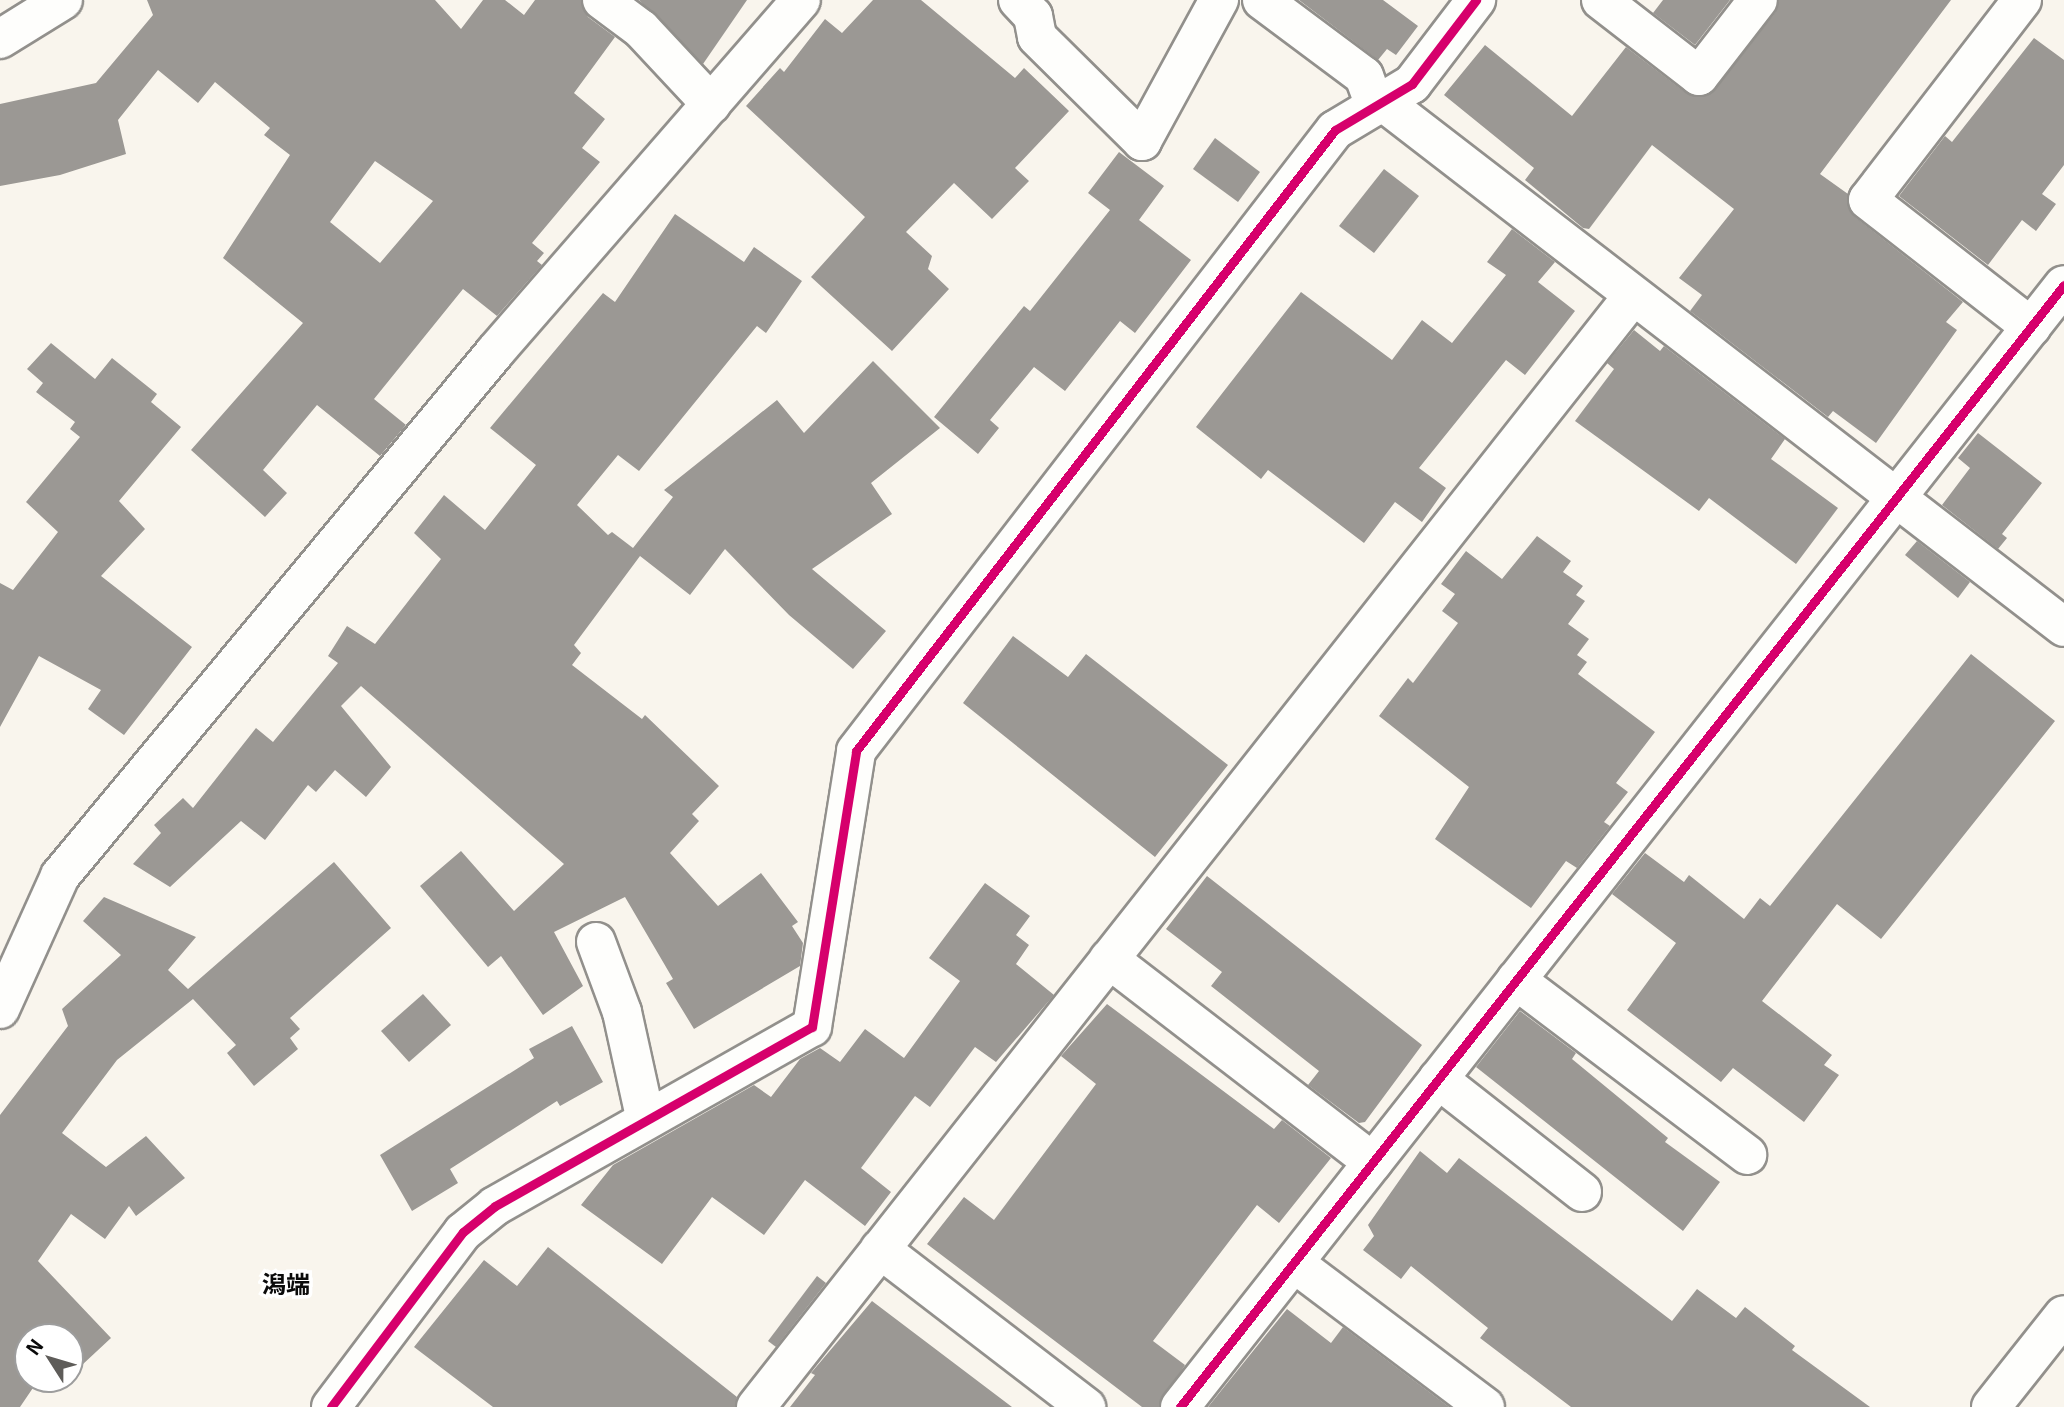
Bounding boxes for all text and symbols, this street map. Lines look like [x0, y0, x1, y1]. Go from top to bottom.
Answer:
district label: 潟端 [262, 1269, 310, 1297]
north arrow [14, 1323, 84, 1393]
text: N [18, 1332, 48, 1360]

